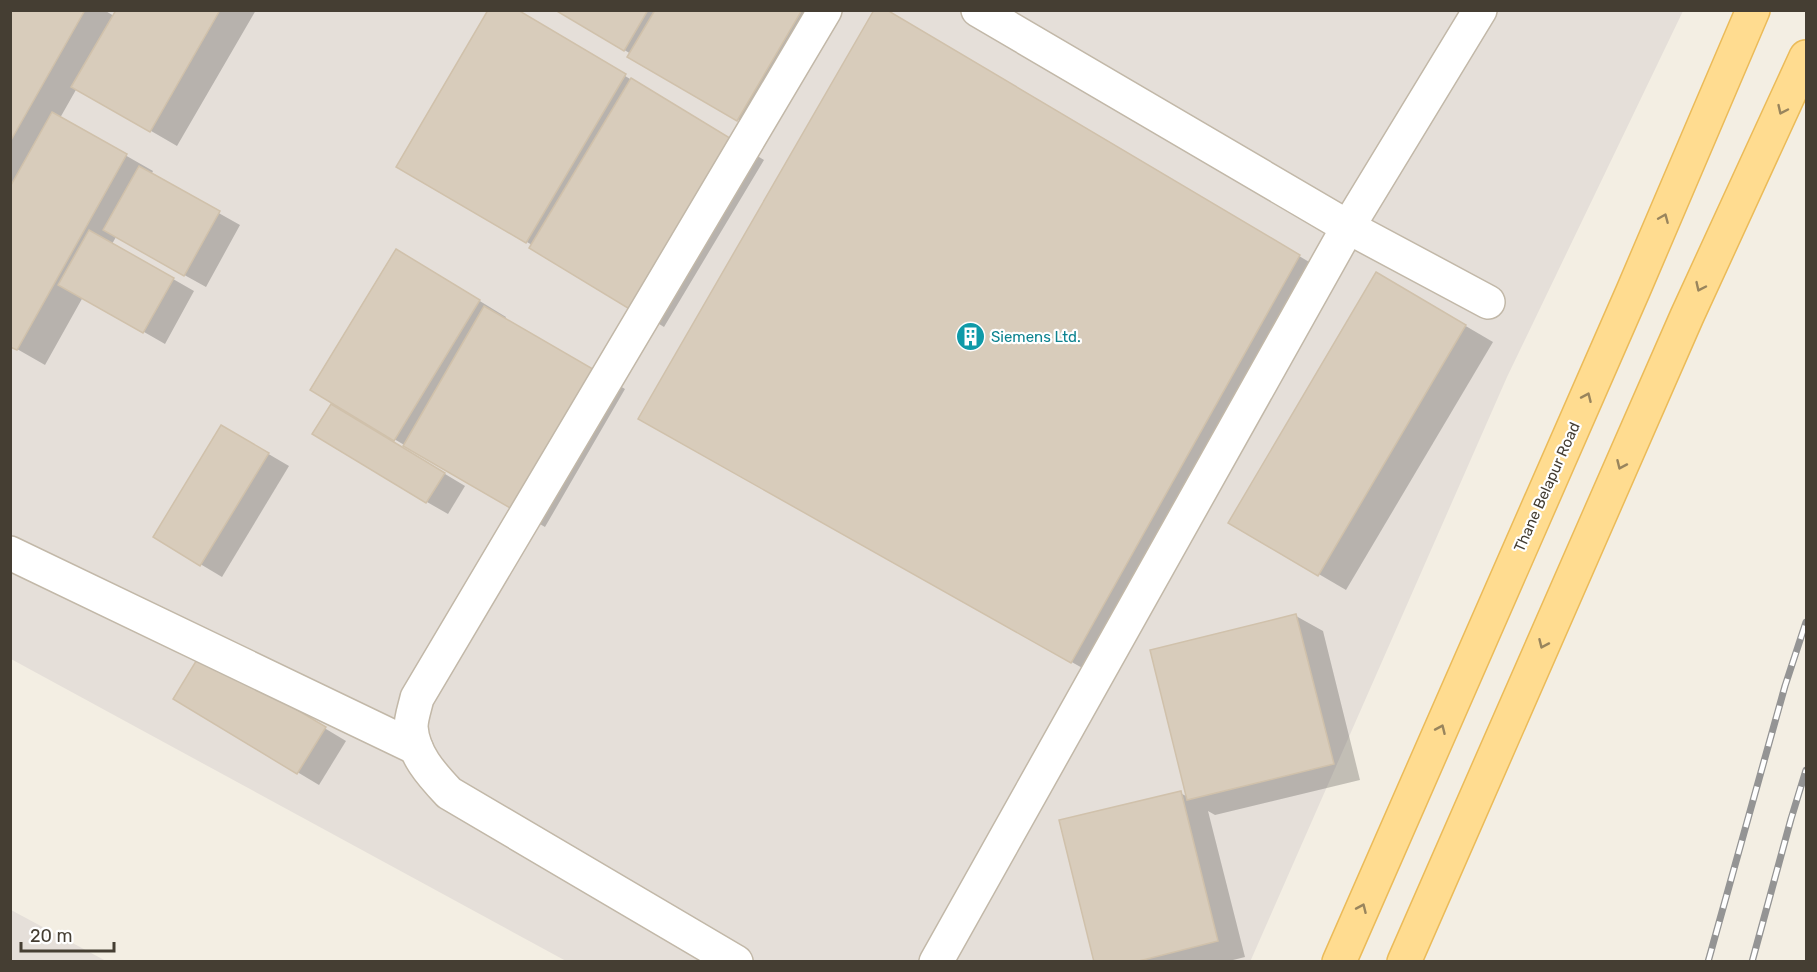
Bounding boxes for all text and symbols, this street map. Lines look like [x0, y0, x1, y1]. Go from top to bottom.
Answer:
one-way arrow [1777, 104, 1789, 115]
one-way arrow [1657, 214, 1669, 225]
one-way arrow [1695, 281, 1707, 292]
building icon: Siemens Ltd. [954, 321, 986, 353]
place label: Siemens Ltd. [991, 328, 1081, 346]
one-way arrow [1579, 393, 1591, 404]
street label: Thane Belapur Road [1510, 419, 1584, 555]
one-way arrow [1616, 459, 1628, 470]
one-way arrow [1538, 638, 1550, 649]
one-way arrow [1433, 725, 1445, 736]
one-way arrow [1355, 903, 1367, 914]
scale bar [21, 915, 114, 953]
text: 20 m [30, 925, 72, 947]

